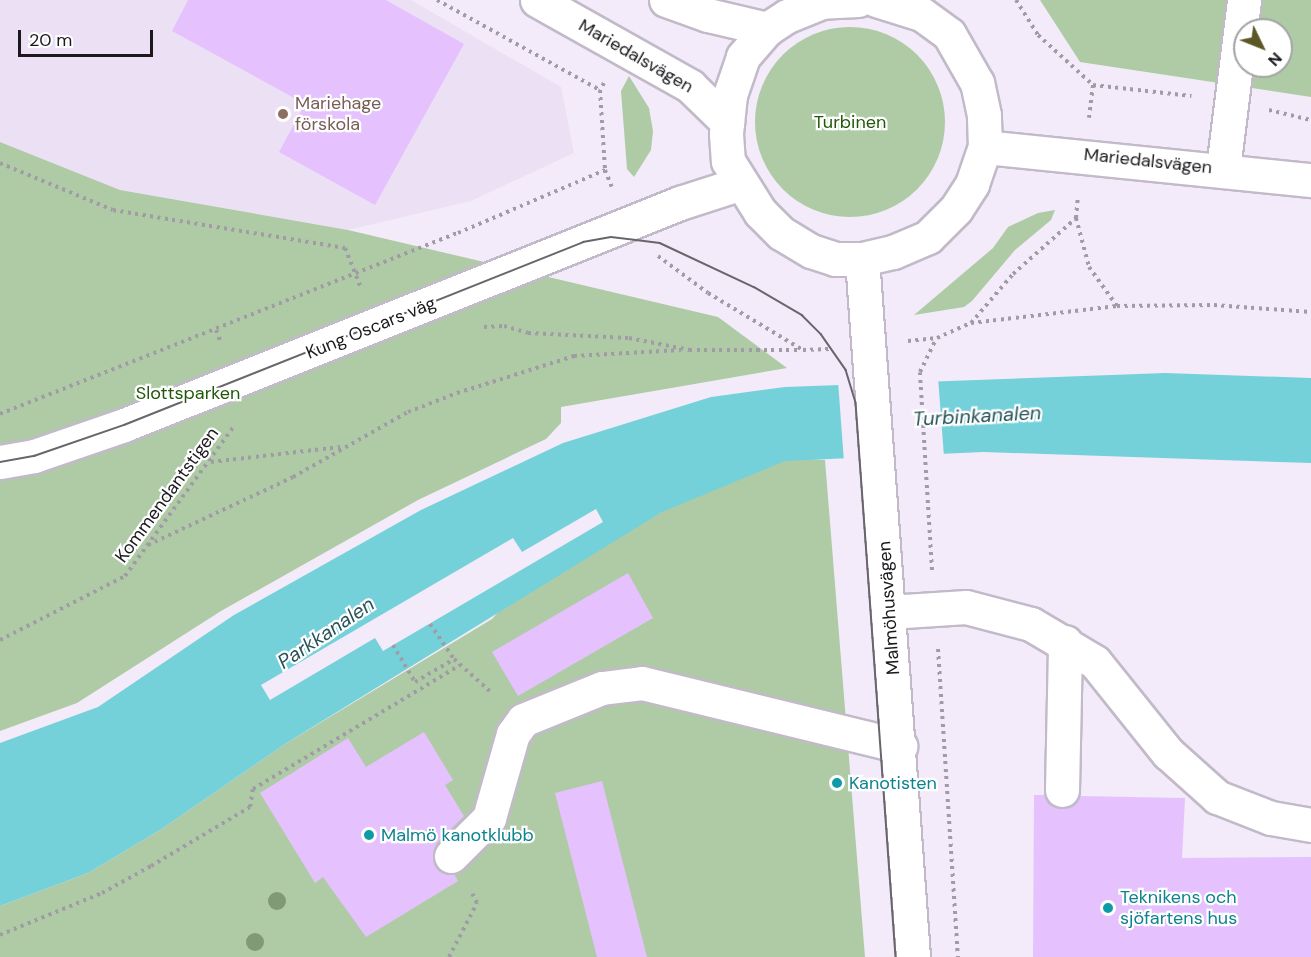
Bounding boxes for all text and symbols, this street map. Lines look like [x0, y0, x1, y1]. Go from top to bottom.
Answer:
street label: Mariedalsvägen [575, 14, 697, 98]
scale bar [21, 18, 156, 56]
north arrow [1233, 18, 1293, 78]
text: 20 m [29, 28, 72, 52]
text: N [1263, 48, 1287, 71]
place label: Mariehage förskola [295, 93, 381, 136]
marker: Mariehage förskola [276, 107, 290, 121]
park label: Turbinen [814, 111, 886, 133]
street label: Mariedalsvägen [1083, 144, 1213, 178]
street label: Kung Oscars väg [303, 292, 439, 364]
park label: Slottsparken [136, 382, 240, 404]
water label: Turbinkanalen [912, 401, 1042, 431]
street label: Kommendantstigen [111, 423, 223, 567]
street label: Malmöhusvägen [874, 540, 904, 676]
water label: Parkkanalen [273, 592, 379, 674]
place label: Kanotisten [849, 772, 937, 794]
marker: Kanotisten [830, 776, 844, 790]
place label: Malmö kanotklubb [381, 824, 534, 846]
marker: Malmö kanotklubb [362, 828, 376, 842]
place label: Teknikens och sjöfartens hus [1120, 887, 1237, 930]
marker: Teknikens och sjöfartens hus [1101, 901, 1115, 915]

